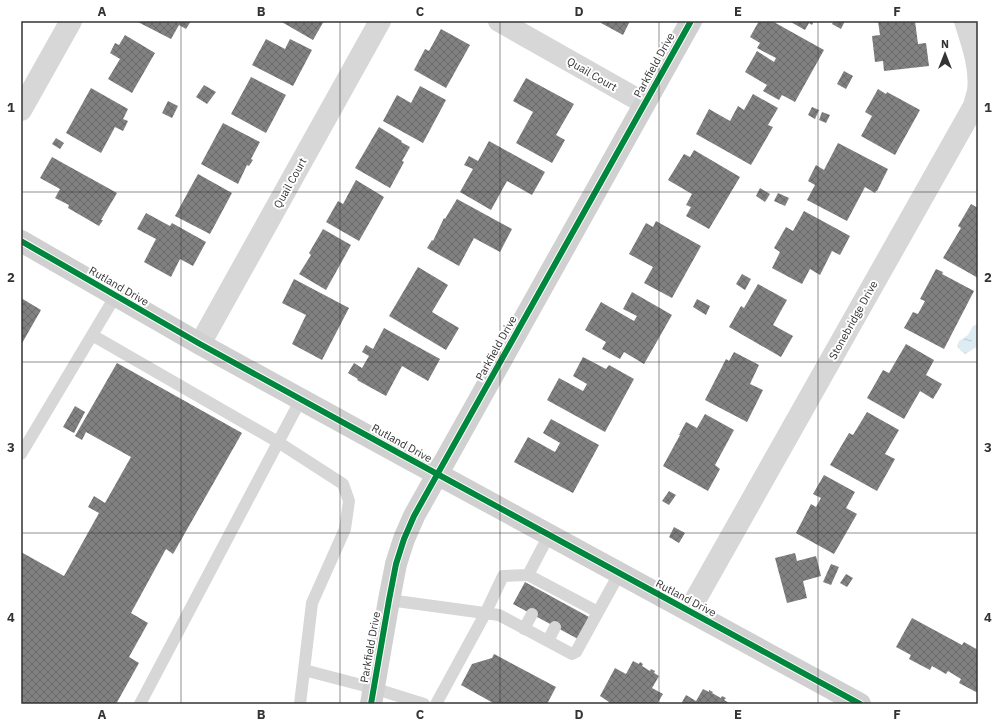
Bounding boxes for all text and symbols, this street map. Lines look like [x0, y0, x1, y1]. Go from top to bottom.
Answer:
text: A [98, 3, 107, 20]
text: B [257, 3, 266, 20]
text: C [416, 3, 425, 20]
text: D [574, 3, 584, 20]
text: E [734, 3, 742, 20]
text: F [893, 3, 901, 20]
street label: Parkfield Drive [630, 30, 678, 100]
north arrow [925, 34, 965, 74]
text: N [941, 37, 949, 51]
street label: Quail Court [564, 54, 620, 94]
text: 1 [7, 99, 15, 116]
text: 1 [984, 99, 992, 116]
street label: Quail Court [270, 155, 310, 211]
street label: Rutland Drive [87, 263, 151, 309]
text: 2 [7, 269, 15, 286]
text: 2 [984, 269, 992, 286]
street label: Stonebridge Drive [826, 278, 880, 362]
street label: Parkfield Drive [472, 313, 520, 383]
street label: Rutland Drive [369, 421, 435, 465]
text: 3 [7, 439, 15, 456]
text: 3 [984, 439, 992, 456]
street label: Rutland Drive [653, 576, 719, 620]
text: 4 [7, 609, 15, 626]
text: 4 [984, 609, 992, 626]
street label: Parkfield Drive [357, 610, 383, 684]
text: A [98, 706, 107, 723]
text: B [257, 706, 266, 723]
text: C [416, 706, 425, 723]
text: D [574, 706, 584, 723]
text: E [734, 706, 742, 723]
text: F [893, 706, 901, 723]

